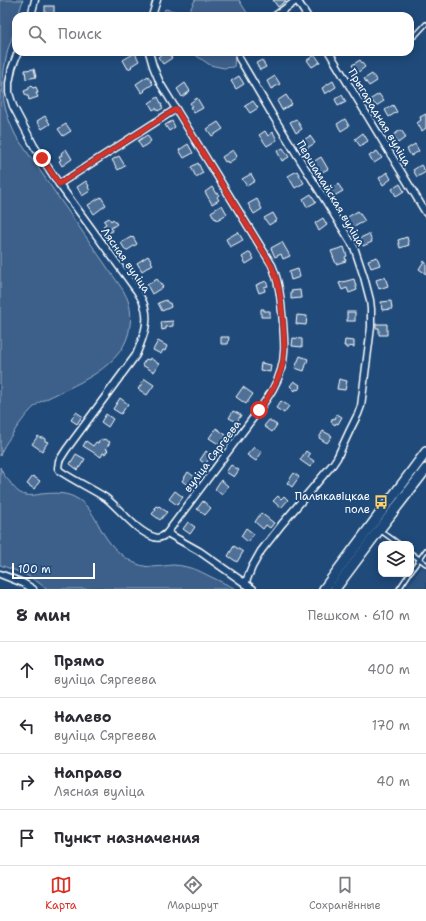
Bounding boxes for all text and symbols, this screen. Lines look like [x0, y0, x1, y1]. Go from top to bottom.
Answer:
search box [12, 12, 414, 56]
icon: search [26, 23, 48, 45]
text: Поиск [58, 24, 102, 44]
street label: Прыгарадная вуліца [345, 66, 415, 169]
street label: Першамайская вуліца [293, 137, 368, 249]
route end [33, 149, 51, 167]
street label: Лясная вуліца [97, 225, 154, 296]
route start [250, 401, 268, 419]
street label: вуліца Сяргеева [180, 417, 245, 495]
place label: Палыкавіцкае поле [295, 489, 370, 517]
bus stop icon: Палыкавіцкае поле [373, 494, 389, 510]
map controls [378, 541, 414, 577]
button: layers [378, 541, 414, 577]
scale bar [12, 561, 95, 580]
text: 100 m [18, 562, 51, 577]
text: 8 мин [16, 604, 71, 626]
text: Пешком · 610 m [308, 607, 410, 624]
text: Прямо [54, 651, 104, 671]
icon: ahead [16, 659, 38, 681]
text: 400 m [367, 661, 410, 678]
text: вуліца Сяргеева [54, 671, 156, 688]
text: Налево [54, 707, 112, 727]
icon: left [16, 715, 38, 737]
text: 170 m [372, 717, 410, 734]
text: вуліца Сяргеева [54, 727, 156, 744]
text: Направо [54, 763, 122, 783]
icon: right [16, 771, 38, 793]
text: 40 m [376, 773, 410, 790]
text: Лясная вуліца [54, 783, 145, 800]
icon: arrive [16, 827, 38, 849]
text: Пункт назначения [54, 828, 200, 848]
tab: Карта [45, 874, 77, 913]
tab: Маршрут [167, 874, 218, 913]
tab: Сохранённые [309, 874, 381, 913]

